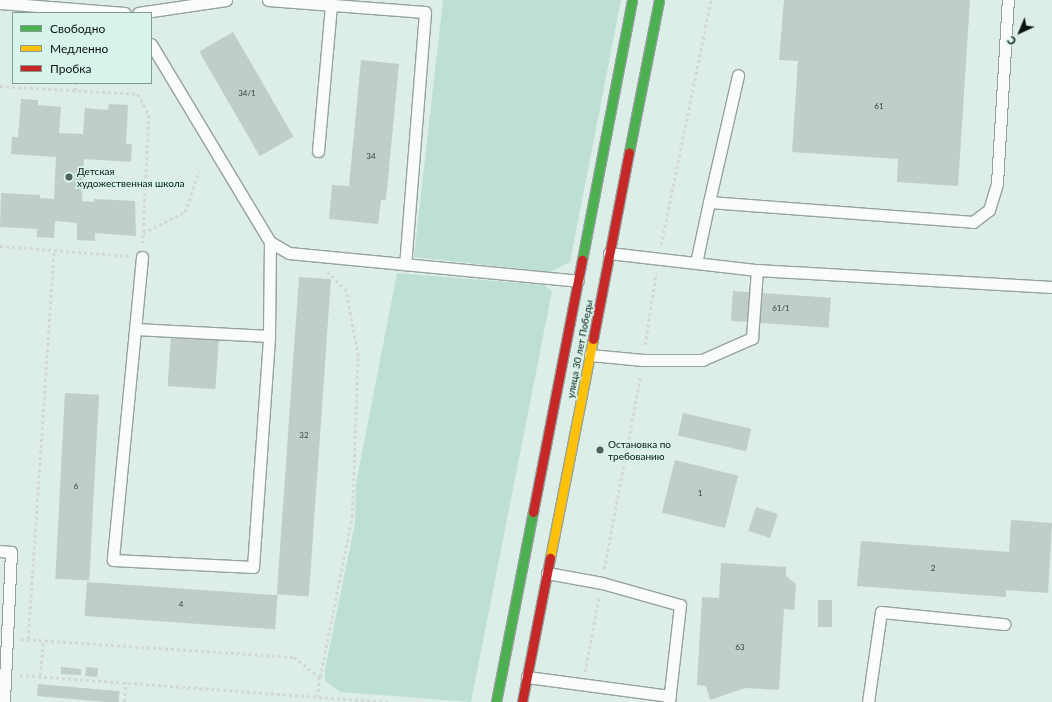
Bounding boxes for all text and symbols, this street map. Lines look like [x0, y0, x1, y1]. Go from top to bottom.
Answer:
legend [12, 12, 152, 84]
north arrow [1000, 12, 1040, 52]
text: Свободно [50, 21, 105, 36]
text: С [1004, 34, 1018, 48]
text: Медленно [50, 41, 108, 56]
text: Пробка [50, 61, 91, 76]
house number: 34/1 [238, 89, 256, 99]
house number: 61 [874, 102, 884, 112]
house number: 34 [366, 152, 376, 162]
place label: Детская художественная школа [77, 165, 185, 188]
marker: Детская художественная школа [64, 172, 74, 182]
street label: улица 30 лет Победы [565, 299, 595, 399]
house number: 61/1 [772, 304, 790, 314]
house number: 32 [299, 431, 309, 441]
place label: Остановка по требованию [608, 438, 671, 462]
marker: Остановка по требованию [595, 445, 605, 455]
house number: 6 [74, 482, 78, 492]
house number: 1 [698, 489, 702, 499]
house number: 2 [931, 564, 935, 574]
house number: 4 [179, 600, 183, 610]
house number: 63 [735, 643, 745, 653]

